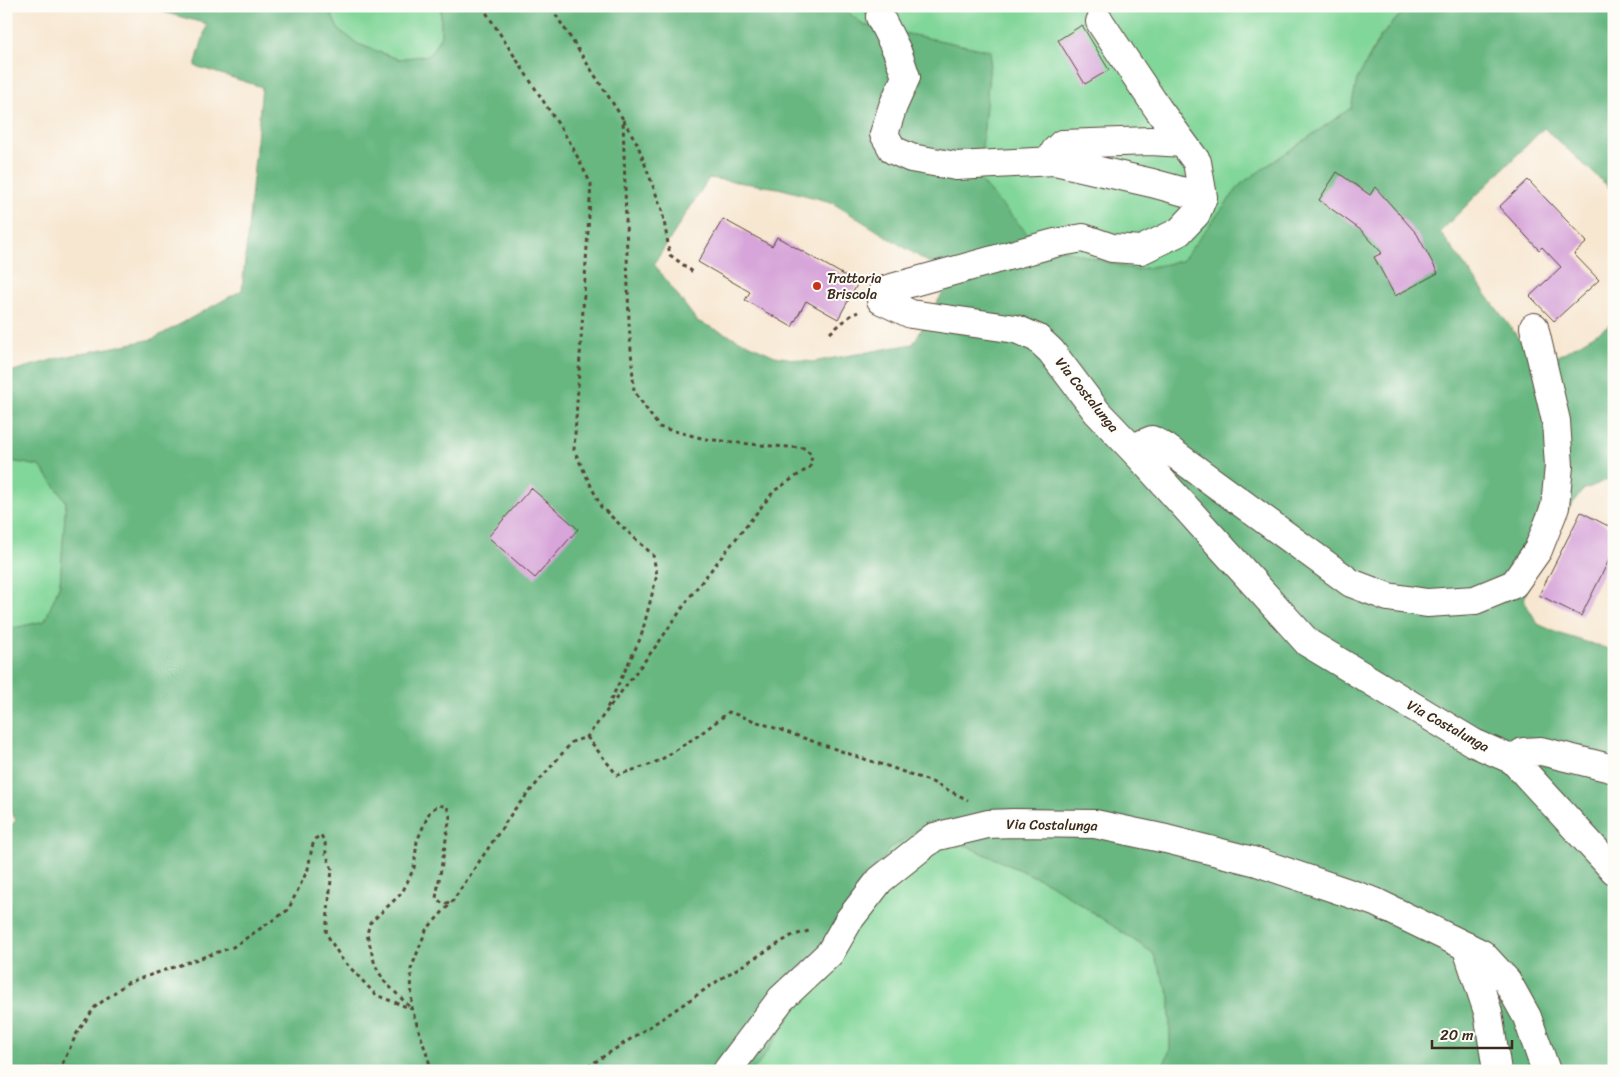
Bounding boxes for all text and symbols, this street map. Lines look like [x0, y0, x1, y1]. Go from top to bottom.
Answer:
place label: Trattoria Briscola [827, 266, 882, 307]
marker: Trattoria Briscola [811, 280, 823, 292]
street label: Via Costalunga [1049, 352, 1125, 438]
street label: Via Costalunga [1402, 693, 1494, 759]
street label: Via Costalunga [1006, 812, 1098, 838]
scale bar [1432, 1017, 1512, 1049]
text: 20 m [1440, 1022, 1474, 1048]

